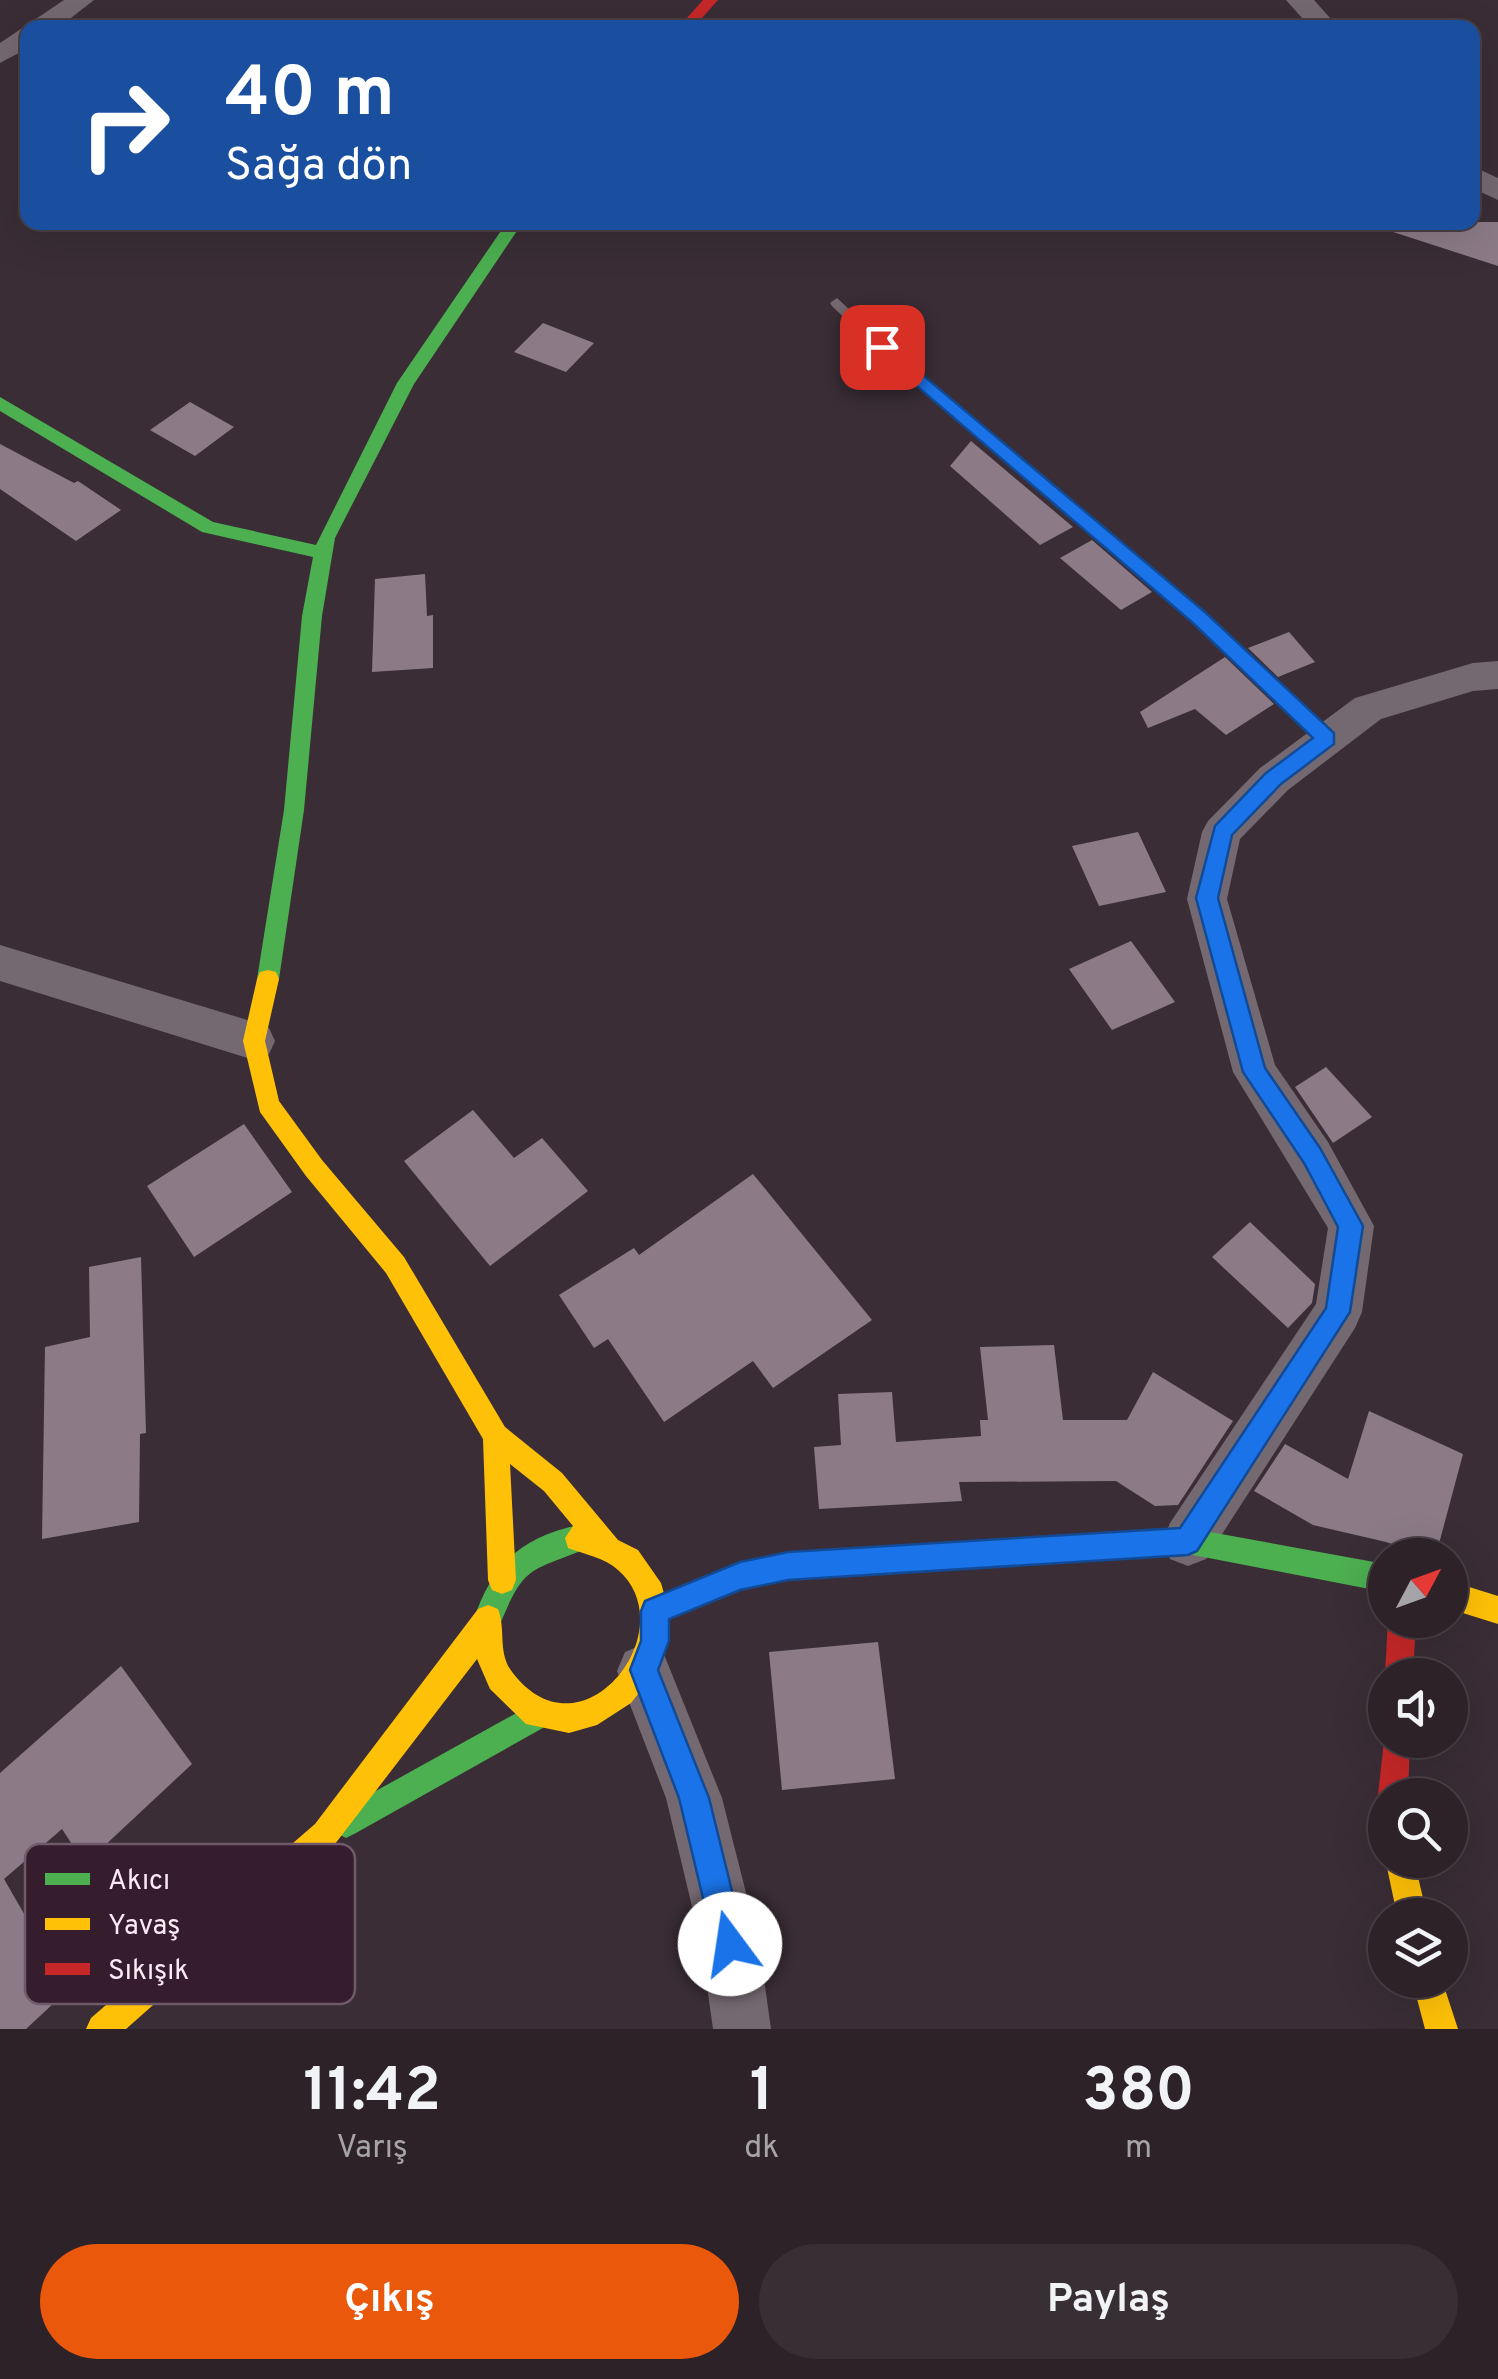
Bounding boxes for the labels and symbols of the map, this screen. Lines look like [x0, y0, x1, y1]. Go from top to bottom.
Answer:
pin [840, 305, 925, 390]
north arrow [1368, 1538, 1468, 1638]
legend [25, 1844, 355, 2004]
text: Akıcı [108, 1864, 170, 1900]
position arrow [678, 1892, 782, 1996]
text: Yavaş [108, 1909, 180, 1945]
text: Sıkışık [108, 1954, 189, 1990]

